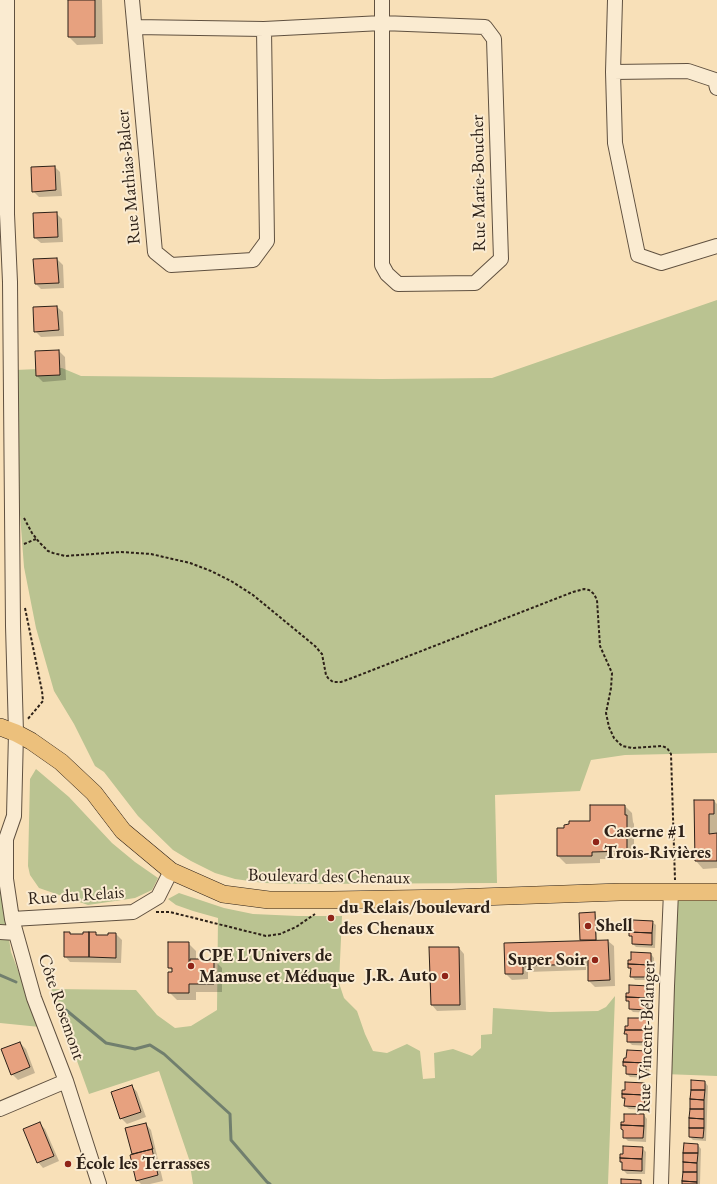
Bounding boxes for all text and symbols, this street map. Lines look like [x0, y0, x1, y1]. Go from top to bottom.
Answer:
street label: Rue Mathias-Balcer [112, 109, 146, 245]
street label: Rue Marie-Boucher [467, 114, 491, 252]
place label: Caserne #1 Trois-Rivières [604, 821, 711, 864]
marker: Caserne #1 Trois-Rivières [591, 837, 601, 847]
street label: Boulevard des Chenaux [248, 865, 410, 889]
street label: Rue du Relais [27, 882, 125, 910]
place label: du Relais/boulevard des Chenaux [339, 897, 490, 940]
marker: du Relais/boulevard des Chenaux [326, 913, 336, 923]
place label: Shell [596, 915, 633, 937]
marker: Shell [583, 921, 593, 931]
place label: CPE L'Univers de Mamuse et Méduque [199, 945, 355, 988]
place label: Super Soir [508, 949, 587, 971]
street label: Côte Rosemont [33, 951, 89, 1063]
marker: Super Soir [590, 955, 600, 965]
marker: CPE L'Univers de Mamuse et Méduque [186, 961, 196, 971]
street label: Rue Vincent-Bélanger [634, 961, 660, 1113]
place label: J.R. Auto [365, 965, 437, 987]
marker: J.R. Auto [440, 971, 450, 981]
place label: École les Terrasses [76, 1153, 210, 1175]
marker: École les Terrasses [63, 1159, 73, 1169]

